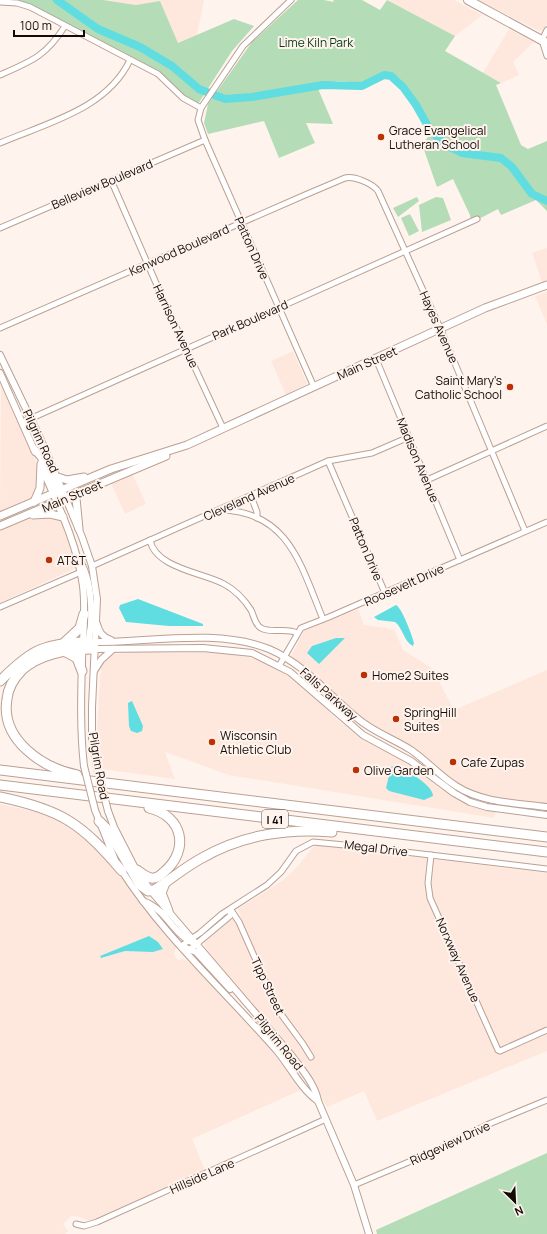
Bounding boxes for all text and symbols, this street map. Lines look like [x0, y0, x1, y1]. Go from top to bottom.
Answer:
scale bar [14, 12, 84, 38]
text: 100 m [20, 17, 52, 34]
park label: Lime Kiln Park [279, 34, 354, 51]
place label: Grace Evangelical Lutheran School [389, 122, 486, 153]
marker: Grace Evangelical Lutheran School [376, 132, 386, 142]
street label: Belleview Boulevard [49, 155, 155, 213]
street label: Patton Drive [231, 214, 273, 282]
street label: Kenwood Boulevard [126, 220, 232, 280]
street label: Harrison Avenue [149, 281, 203, 371]
street label: Hayes Avenue [415, 288, 463, 366]
street label: Park Boulevard [209, 296, 291, 344]
street label: Main Street [334, 342, 400, 384]
place label: Saint Mary's Catholic School [415, 372, 502, 403]
marker: Saint Mary's Catholic School [505, 382, 515, 392]
street label: Pilgrim Road [19, 407, 63, 475]
street label: Madison Avenue [392, 415, 444, 505]
street label: Cleveland Avenue [201, 469, 297, 525]
street label: Main Street [39, 476, 105, 516]
street label: Patton Drive [345, 515, 387, 583]
place label: AT&T [57, 552, 87, 569]
marker: AT&T [44, 555, 54, 565]
street label: Roosevelt Drive [361, 560, 447, 610]
street label: Falls Parkway [296, 664, 362, 725]
place label: Home2 Suites [372, 667, 449, 684]
marker: Home2 Suites [359, 670, 369, 680]
place label: SpringHill Suites [404, 704, 456, 735]
marker: SpringHill Suites [391, 714, 401, 724]
place label: Wisconsin Athletic Club [220, 727, 291, 758]
street label: Pilgrim Road [85, 731, 113, 801]
marker: Wisconsin Athletic Club [207, 737, 217, 747]
place label: Cafe Zupas [461, 754, 524, 771]
marker: Cafe Zupas [448, 757, 458, 767]
place label: Olive Garden [364, 762, 434, 779]
marker: Olive Garden [351, 765, 361, 775]
road number: I 41 [262, 810, 288, 828]
street label: Megal Drive [343, 836, 409, 860]
street label: Norxway Avenue [432, 915, 484, 1005]
street label: Tipp Street [247, 954, 289, 1018]
street label: Pilgrim Road [251, 1010, 307, 1074]
street label: Ridgeview Drive [407, 1117, 493, 1169]
street label: Hillside Lane [167, 1154, 237, 1198]
north arrow [495, 1182, 535, 1222]
text: N [513, 1203, 526, 1220]

